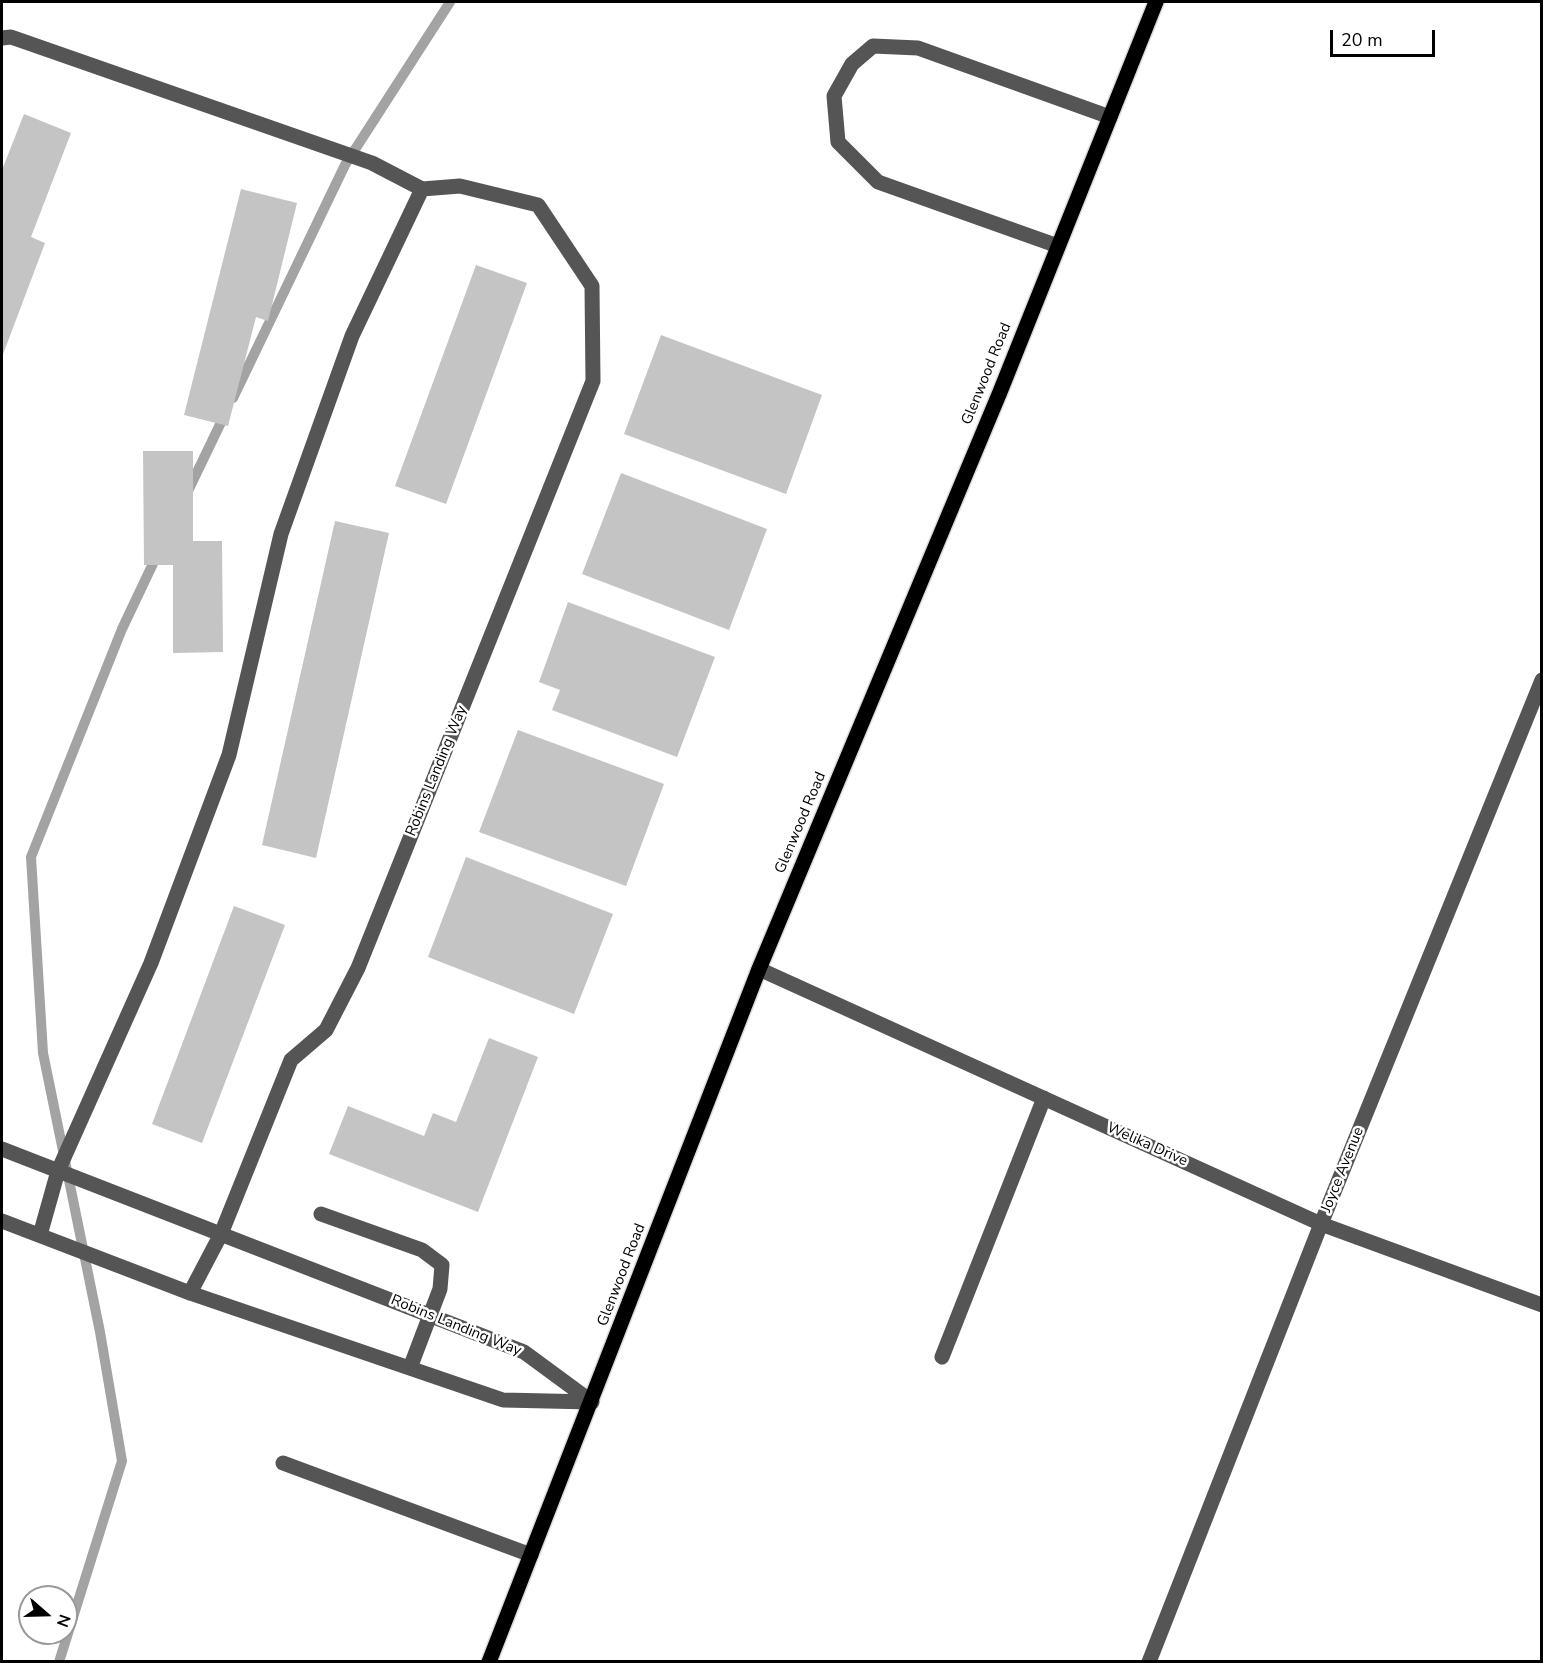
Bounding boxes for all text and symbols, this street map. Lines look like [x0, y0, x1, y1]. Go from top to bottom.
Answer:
scale bar [1333, 18, 1438, 56]
text: 20 m [1341, 28, 1383, 52]
street label: Glenwood Road [958, 320, 1016, 428]
street label: Robins Landing Way [403, 703, 471, 839]
street label: Glenwood Road [772, 770, 830, 876]
street label: Welika Drive [1104, 1119, 1190, 1171]
street label: Joyce Avenue [1318, 1125, 1368, 1215]
street label: Glenwood Road [594, 1221, 650, 1329]
street label: Robins Landing Way [388, 1292, 524, 1360]
north arrow [18, 1585, 78, 1645]
text: N [51, 1611, 75, 1630]

